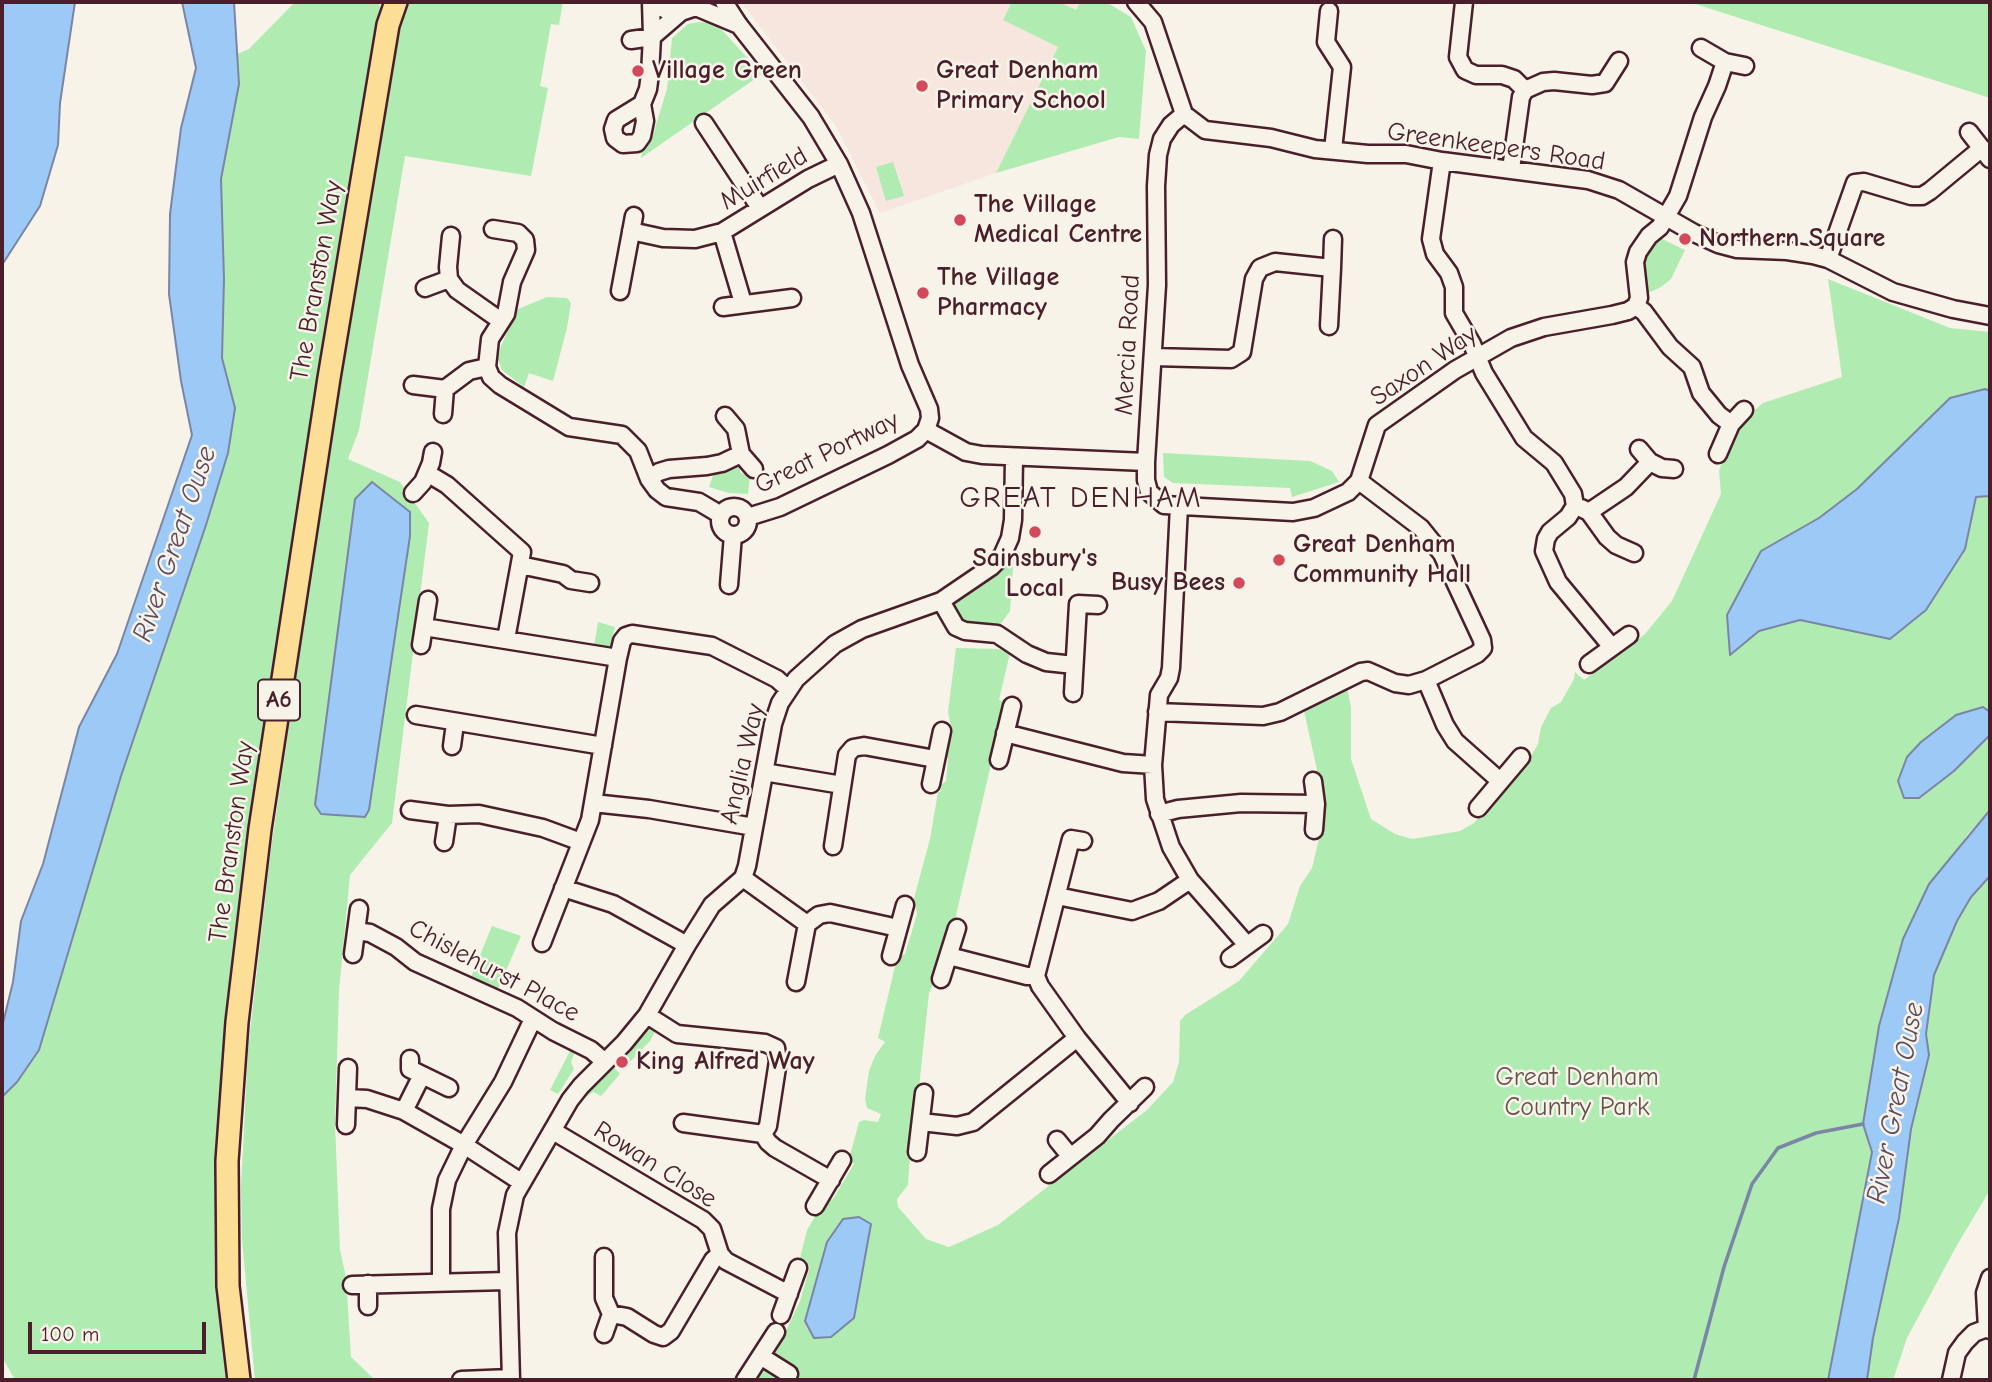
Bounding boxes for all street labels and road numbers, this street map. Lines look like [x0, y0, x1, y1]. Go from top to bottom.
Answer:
street label: Greenkeepers Road [1385, 116, 1607, 178]
street label: Muirfield [714, 141, 814, 217]
street label: The Branston Way [284, 178, 350, 384]
street label: Mercia Road [1109, 274, 1147, 416]
street label: Saxon Way [1365, 319, 1483, 413]
street label: Great Portway [750, 405, 904, 501]
road number: A6 [258, 680, 300, 720]
street label: Anglia Way [714, 701, 772, 827]
street label: The Branston Way [202, 739, 262, 945]
street label: Chislehurst Place [403, 913, 585, 1029]
street label: Rowan Close [588, 1115, 722, 1215]

